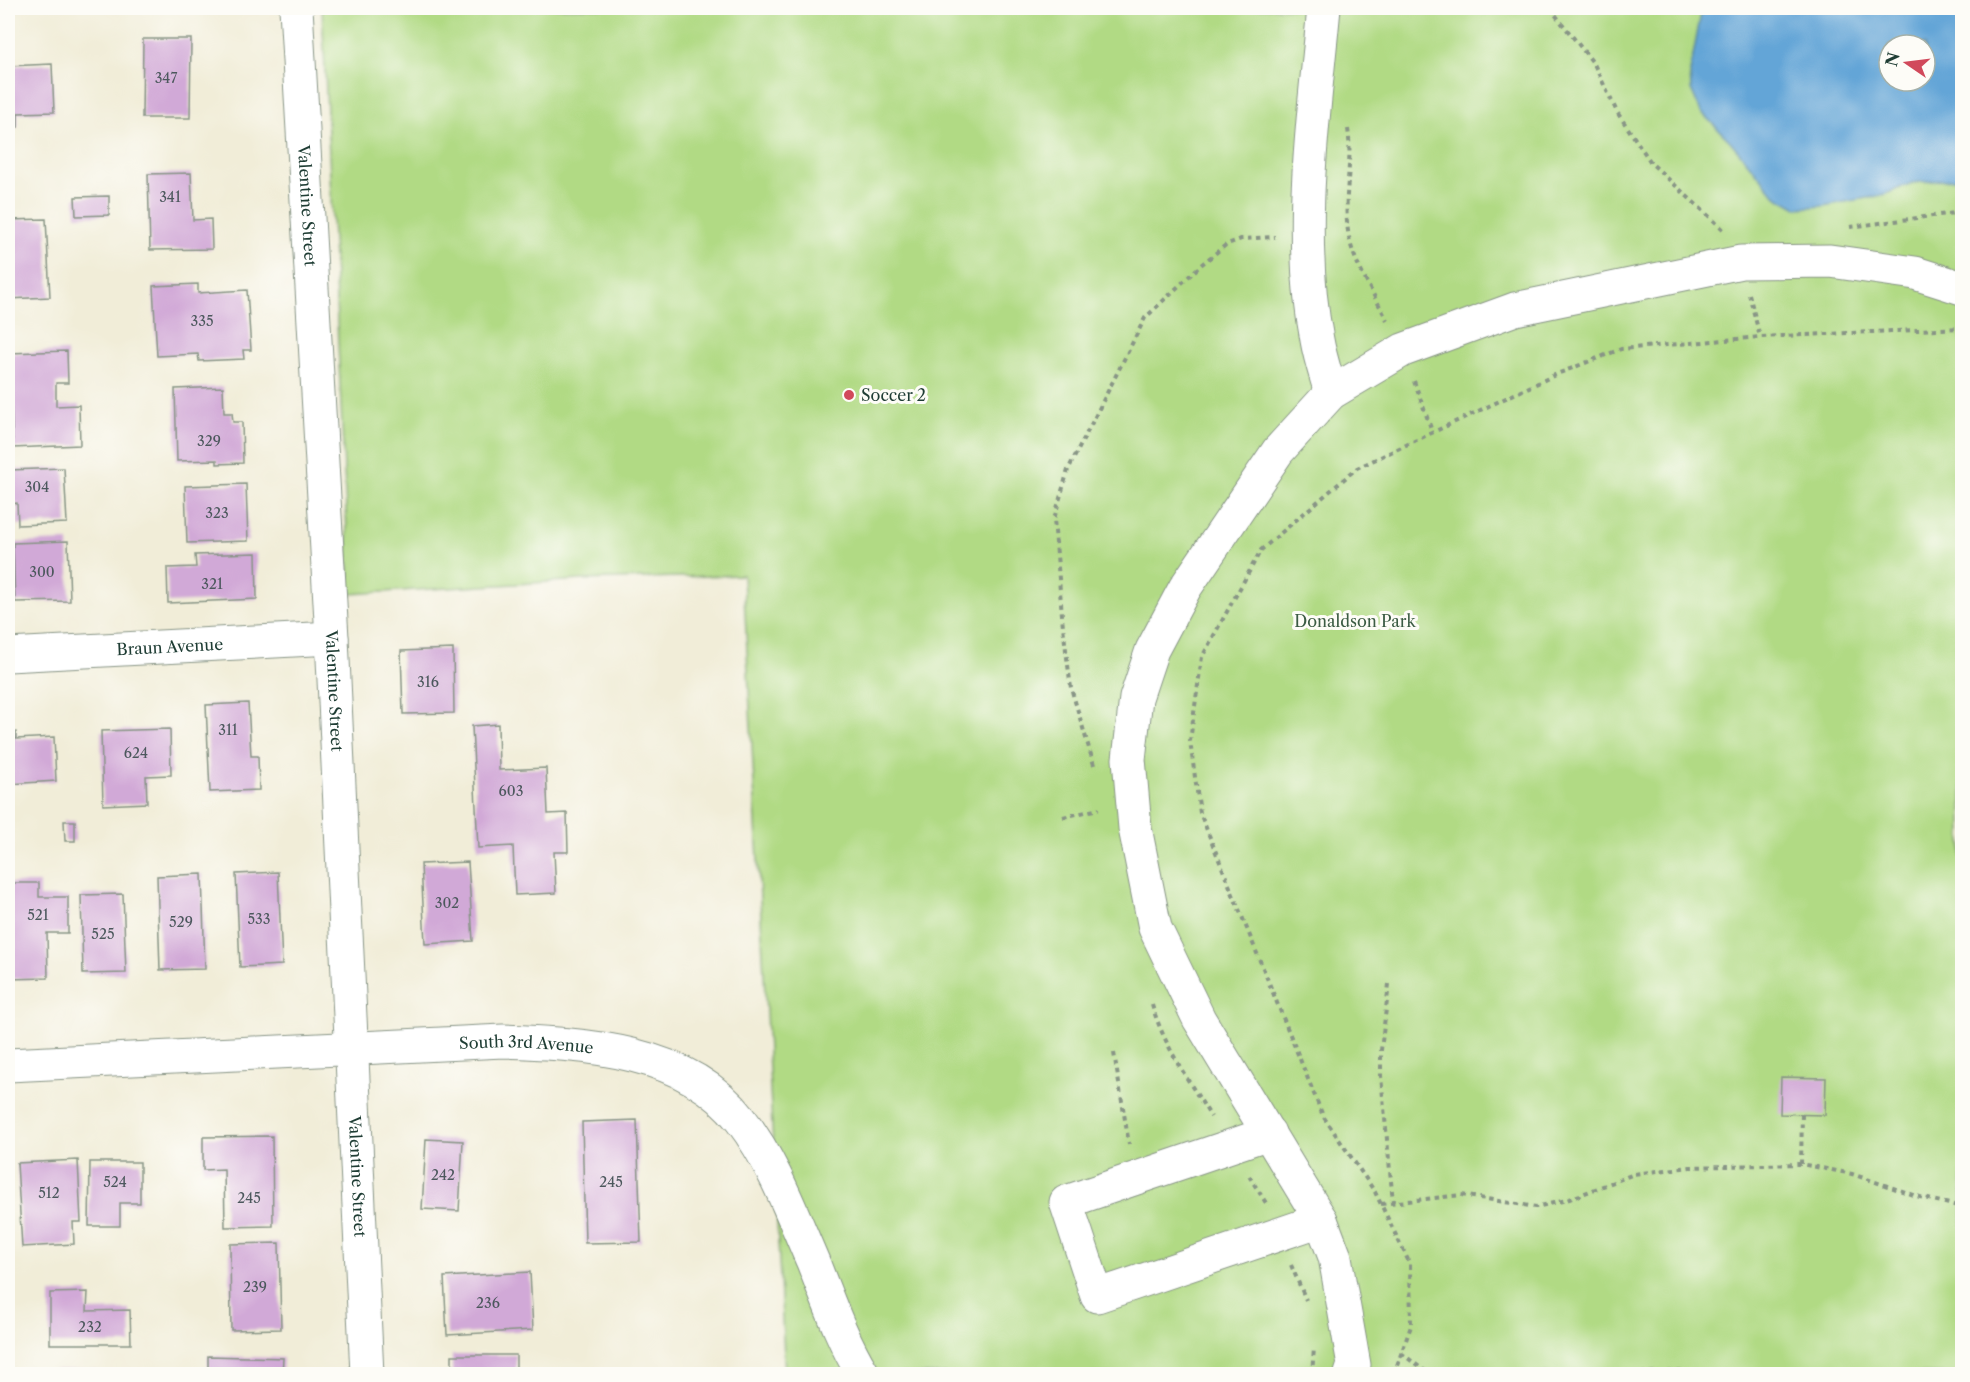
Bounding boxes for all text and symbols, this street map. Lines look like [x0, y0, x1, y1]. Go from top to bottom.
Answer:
north arrow [1877, 33, 1937, 93]
text: N [1881, 50, 1904, 69]
house number: 347 [155, 69, 177, 87]
street label: Valentine Street [294, 143, 321, 267]
house number: 341 [159, 188, 181, 206]
house number: 335 [190, 312, 214, 330]
place label: Soccer 2 [861, 385, 926, 405]
marker: Soccer 2 [842, 388, 856, 402]
house number: 329 [197, 432, 221, 450]
house number: 304 [25, 478, 49, 496]
house number: 323 [205, 504, 229, 522]
house number: 300 [29, 563, 55, 581]
house number: 321 [201, 575, 223, 593]
park label: Donaldson Park [1294, 611, 1417, 631]
street label: Valentine Street [322, 629, 347, 752]
street label: Braun Avenue [116, 634, 224, 659]
house number: 316 [417, 673, 439, 691]
house number: 311 [218, 721, 238, 739]
house number: 624 [124, 744, 148, 762]
house number: 603 [499, 782, 523, 800]
house number: 302 [435, 894, 459, 912]
house number: 521 [27, 906, 49, 924]
house number: 533 [247, 910, 271, 928]
house number: 529 [169, 913, 193, 931]
house number: 525 [91, 925, 115, 943]
street label: South 3rd Avenue [459, 1031, 595, 1058]
street label: Valentine Street [345, 1114, 370, 1238]
house number: 242 [431, 1166, 455, 1184]
house number: 524 [103, 1173, 127, 1191]
house number: 245 [599, 1173, 623, 1191]
house number: 512 [38, 1184, 60, 1202]
house number: 245 [237, 1189, 261, 1207]
house number: 239 [243, 1278, 267, 1296]
house number: 236 [476, 1294, 500, 1312]
house number: 232 [78, 1318, 102, 1336]

